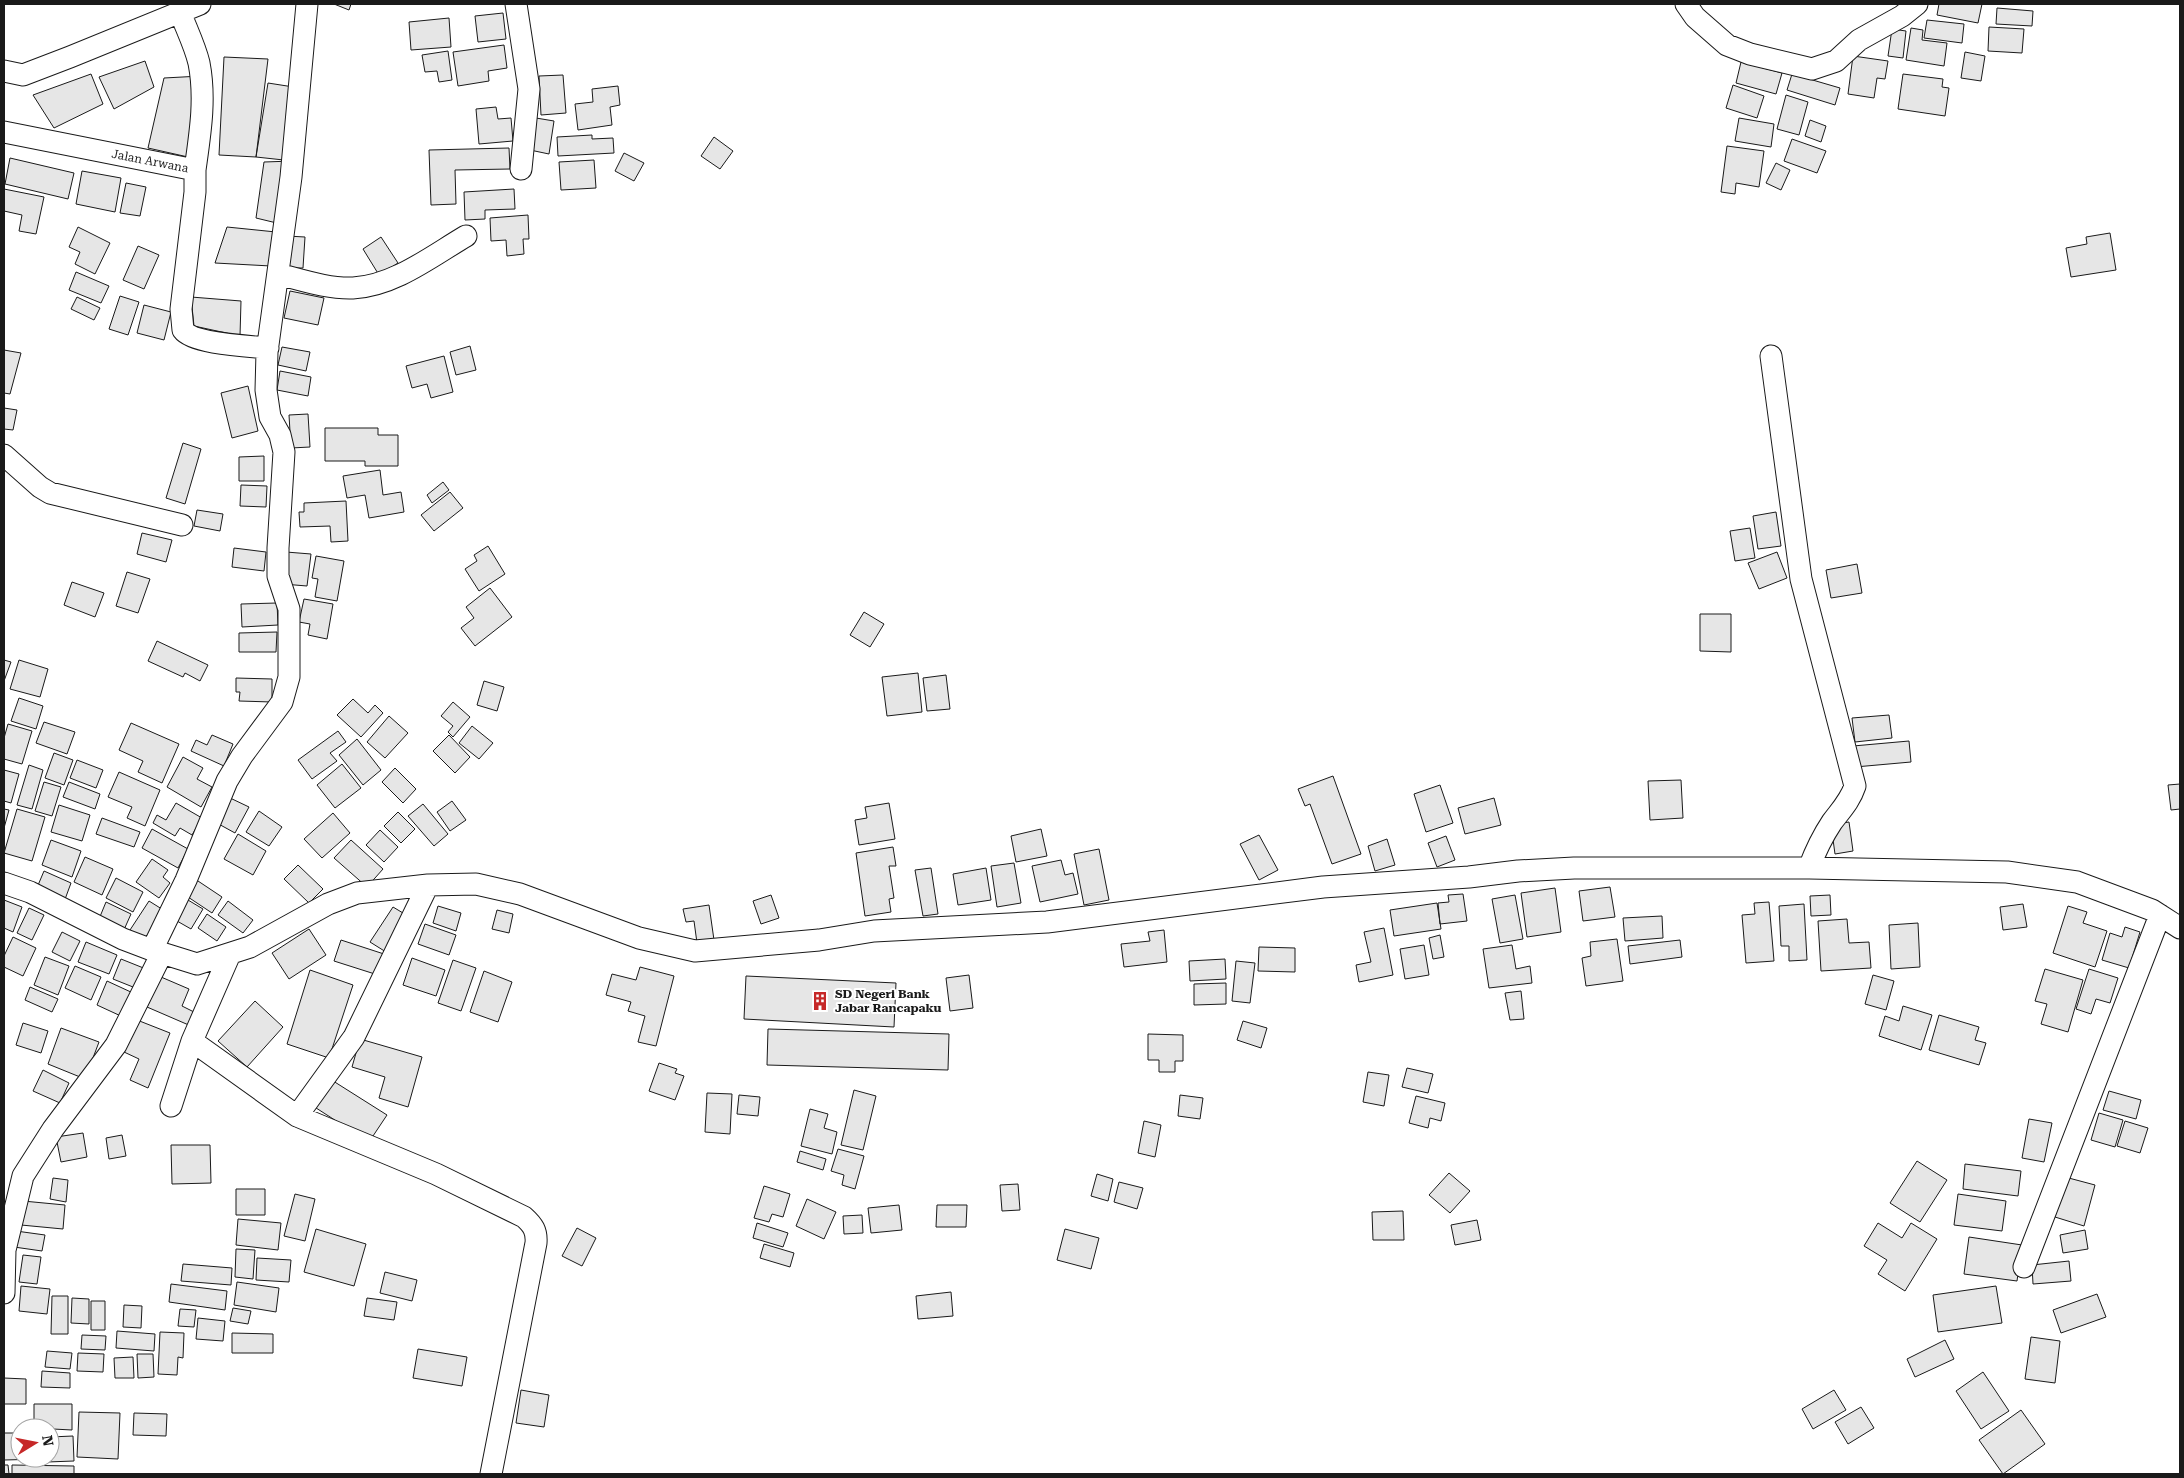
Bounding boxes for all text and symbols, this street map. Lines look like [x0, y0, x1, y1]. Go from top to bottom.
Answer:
street label: Jalan Arwana [110, 147, 190, 175]
place label: SD Negeri Bank Jabar Rancapaku [835, 987, 942, 1015]
building icon: SD Negeri Bank Jabar Rancapaku [809, 990, 831, 1012]
north arrow [10, 1418, 60, 1468]
text: N [39, 1434, 57, 1448]

